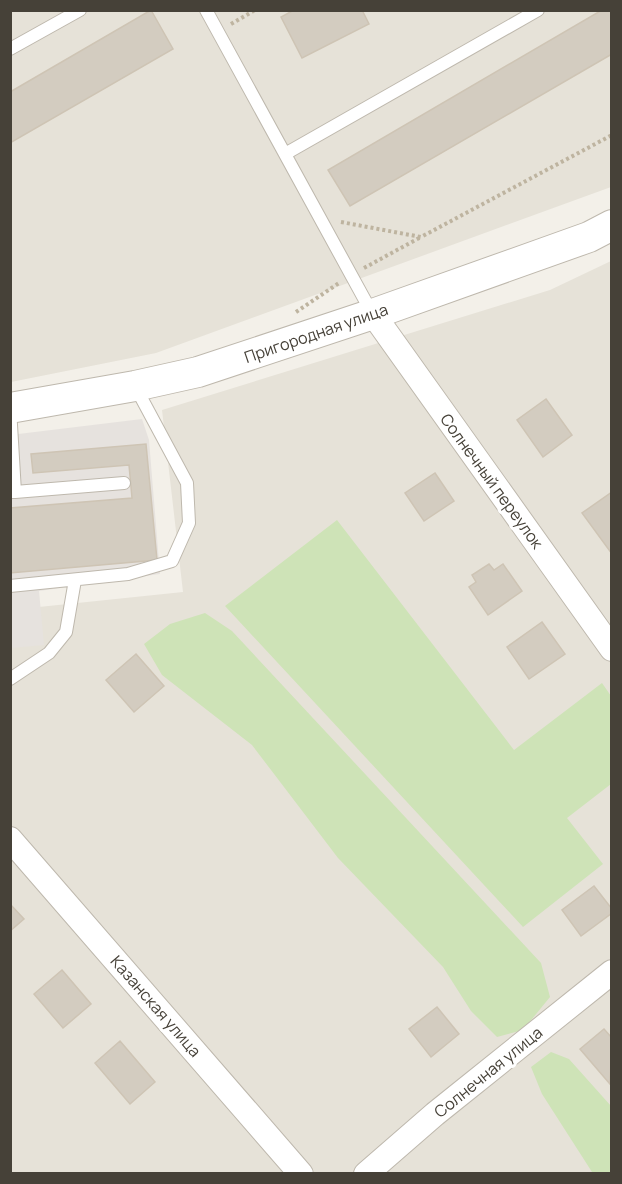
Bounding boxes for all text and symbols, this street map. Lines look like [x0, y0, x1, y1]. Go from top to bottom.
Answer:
street label: Пригородная улица [241, 298, 391, 368]
street label: Солнечный переулок [435, 409, 549, 554]
street label: Казанская улица [106, 951, 206, 1061]
street label: Солнечная улица [429, 1022, 547, 1122]

